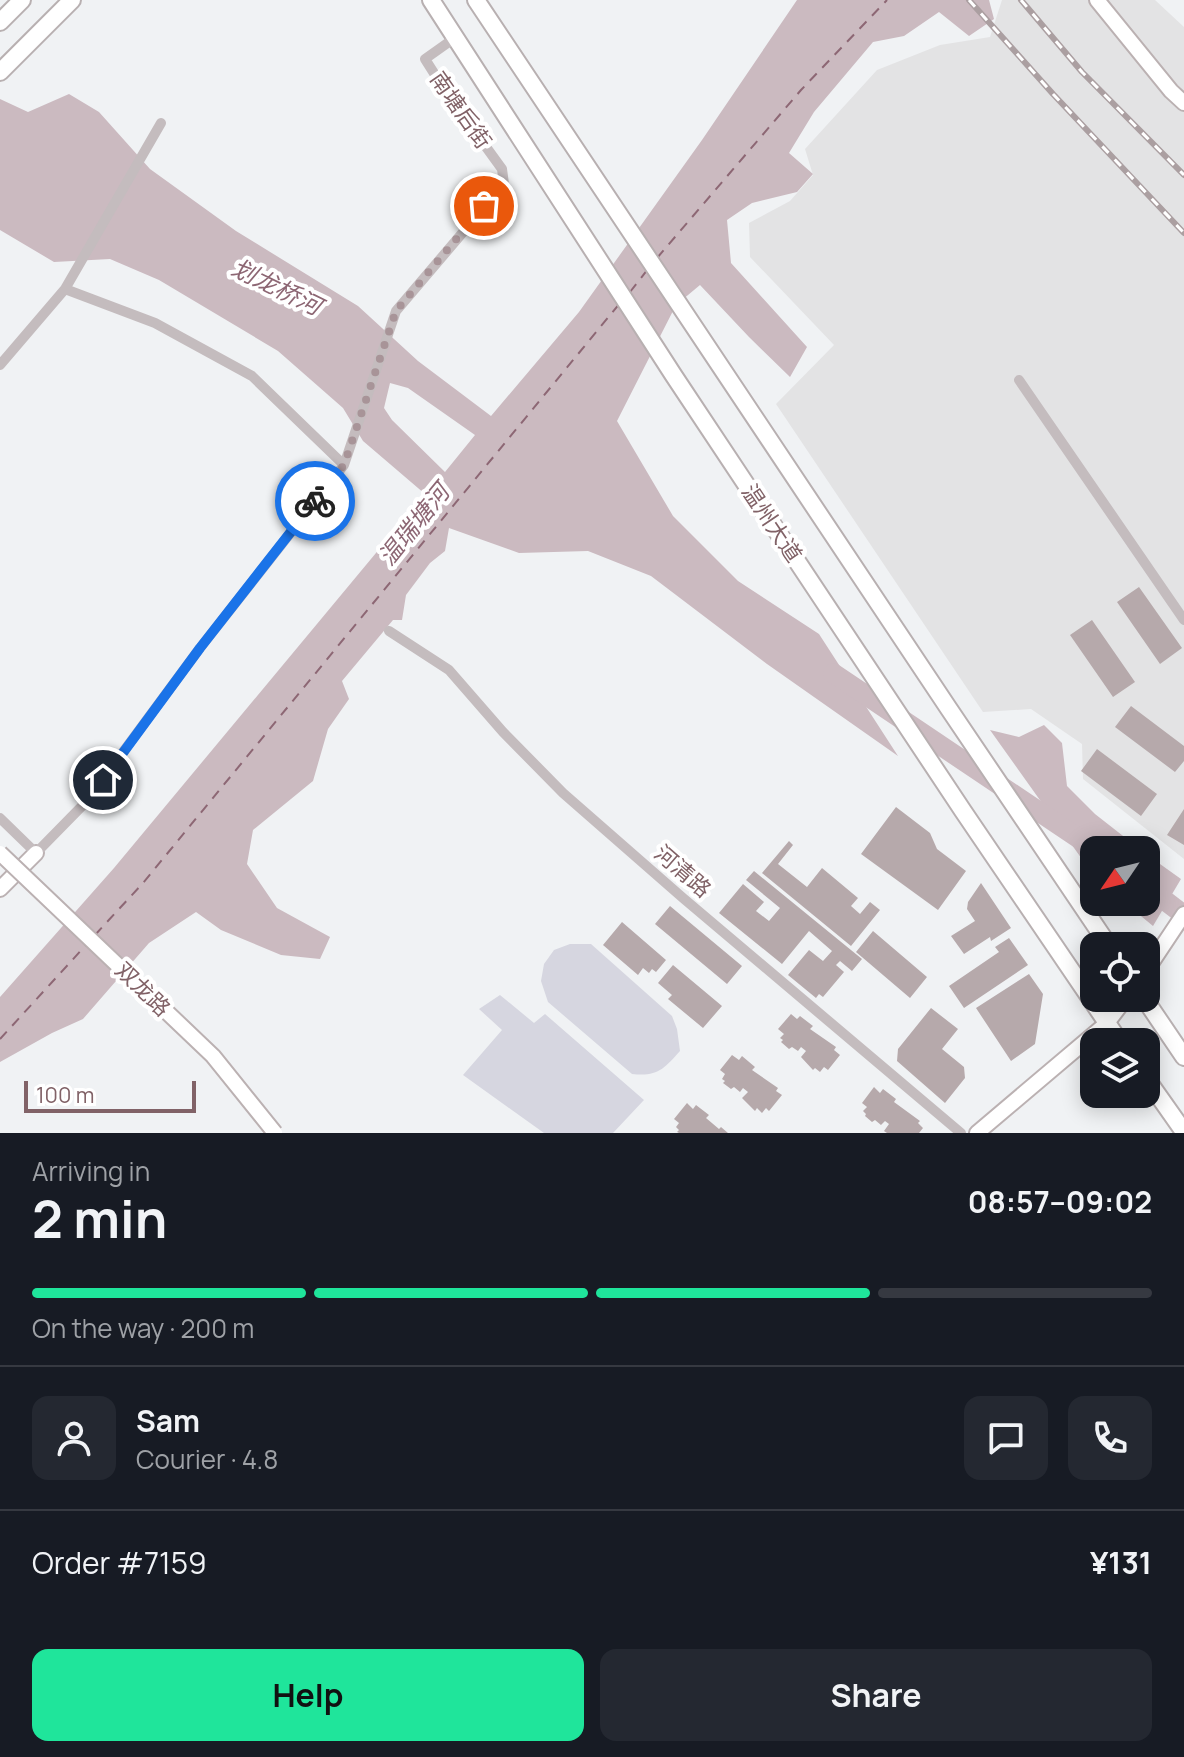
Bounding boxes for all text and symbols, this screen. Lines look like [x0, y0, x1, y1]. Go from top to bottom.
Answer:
street label: 南塘后街 [423, 65, 499, 155]
pin [450, 172, 518, 240]
icon: bag [462, 184, 506, 228]
water label: 划龙桥河 [227, 250, 331, 324]
courier [275, 461, 355, 541]
water label: 温瑞塘河 [370, 473, 459, 572]
street label: 温州大道 [735, 478, 809, 568]
icon: bike [293, 479, 337, 523]
pin [69, 746, 137, 814]
icon: home [81, 758, 125, 802]
north arrow [1080, 836, 1160, 916]
map controls [1080, 836, 1160, 1108]
street label: 河清路 [648, 838, 718, 904]
button: locate [1080, 932, 1160, 1012]
street label: 双龙路 [109, 955, 177, 1023]
button: layers [1080, 1028, 1160, 1108]
scale bar [24, 1077, 196, 1113]
text: 100 m [36, 1080, 94, 1110]
text: Arriving in [32, 1153, 150, 1189]
text: 08:57–09:02 [968, 1181, 1152, 1222]
text: 2 min [32, 1183, 167, 1254]
text: On the way · 200 m [32, 1310, 254, 1346]
button: person [32, 1396, 116, 1480]
button: chat [964, 1396, 1048, 1480]
button: phone [1068, 1396, 1152, 1480]
text: Sam [136, 1400, 200, 1441]
text: Courier · 4.8 [136, 1441, 278, 1477]
text: Order #7159 [32, 1542, 207, 1583]
text: ¥131 [1090, 1542, 1152, 1583]
button: Help [32, 1649, 584, 1741]
button: Share [600, 1649, 1152, 1741]

